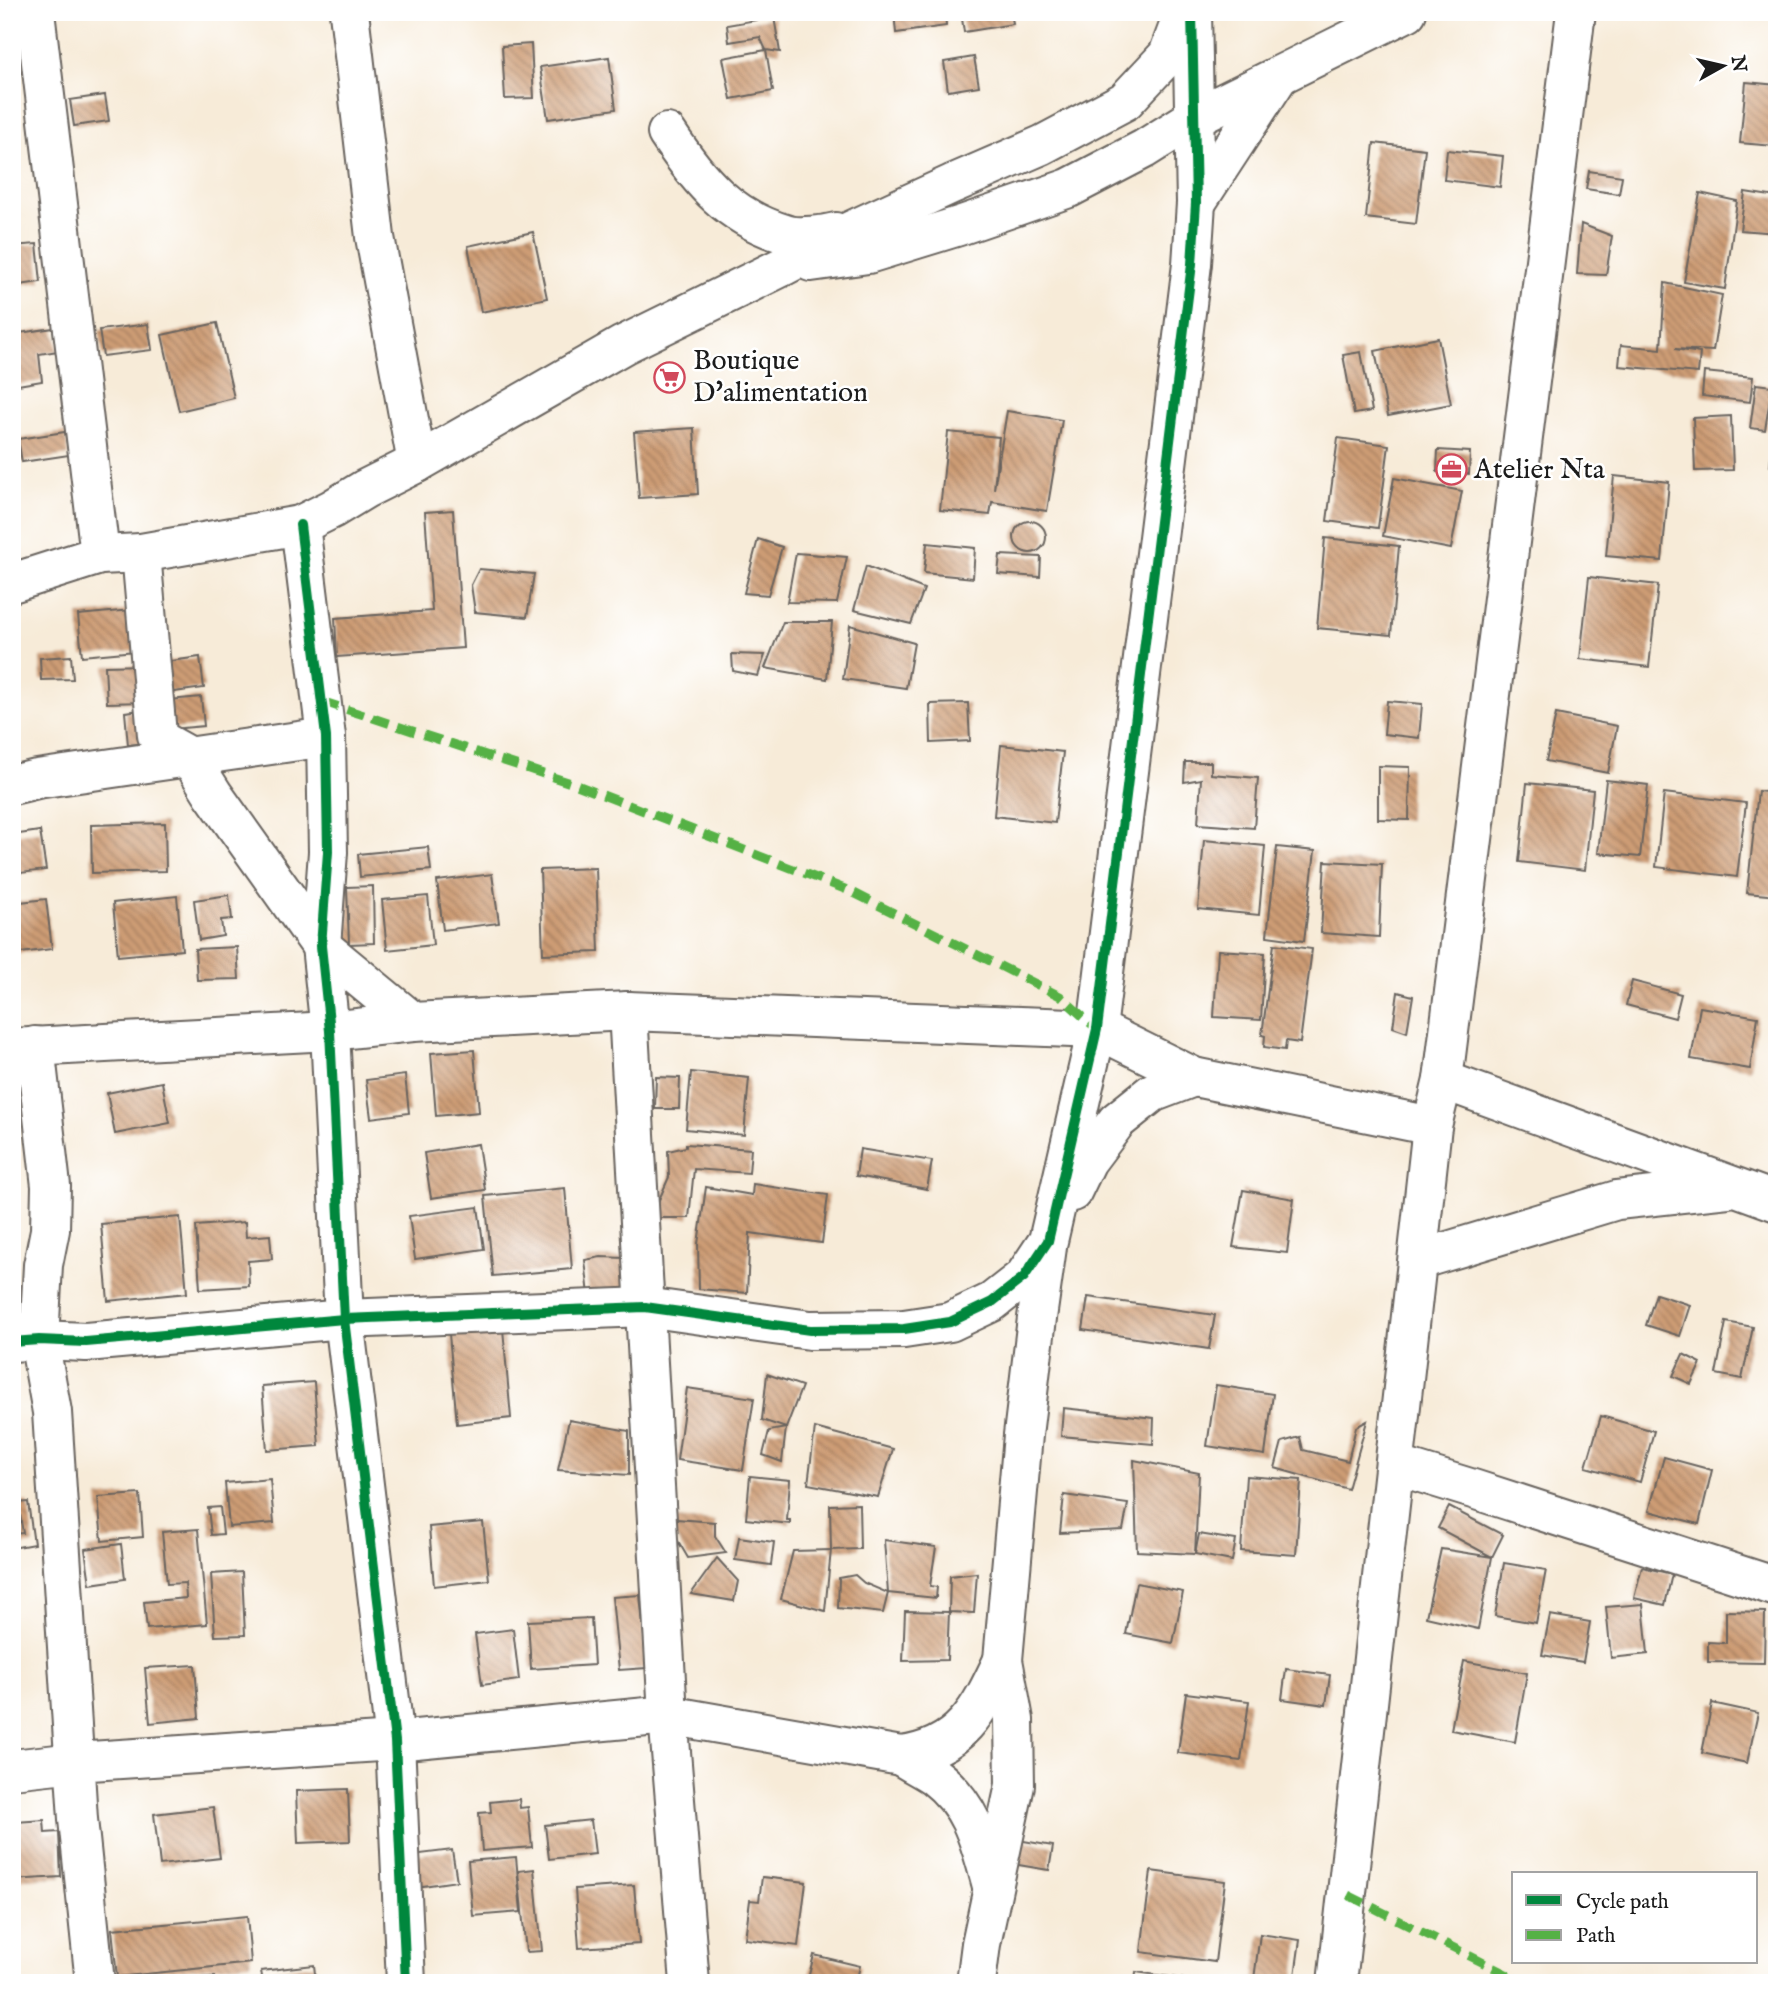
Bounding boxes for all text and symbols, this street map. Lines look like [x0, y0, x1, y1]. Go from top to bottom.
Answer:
north arrow [1688, 32, 1758, 102]
text: N [1725, 53, 1751, 74]
place label: Boutique D'alimentation [693, 344, 868, 411]
supermarket icon: Boutique D'alimentation [653, 360, 687, 394]
office icon: Atelier Nta [1434, 453, 1468, 487]
place label: Atelier Nta [1473, 453, 1606, 488]
legend [1512, 1872, 1758, 1964]
text: Cycle path [1576, 1889, 1669, 1916]
text: Path [1576, 1923, 1615, 1950]

